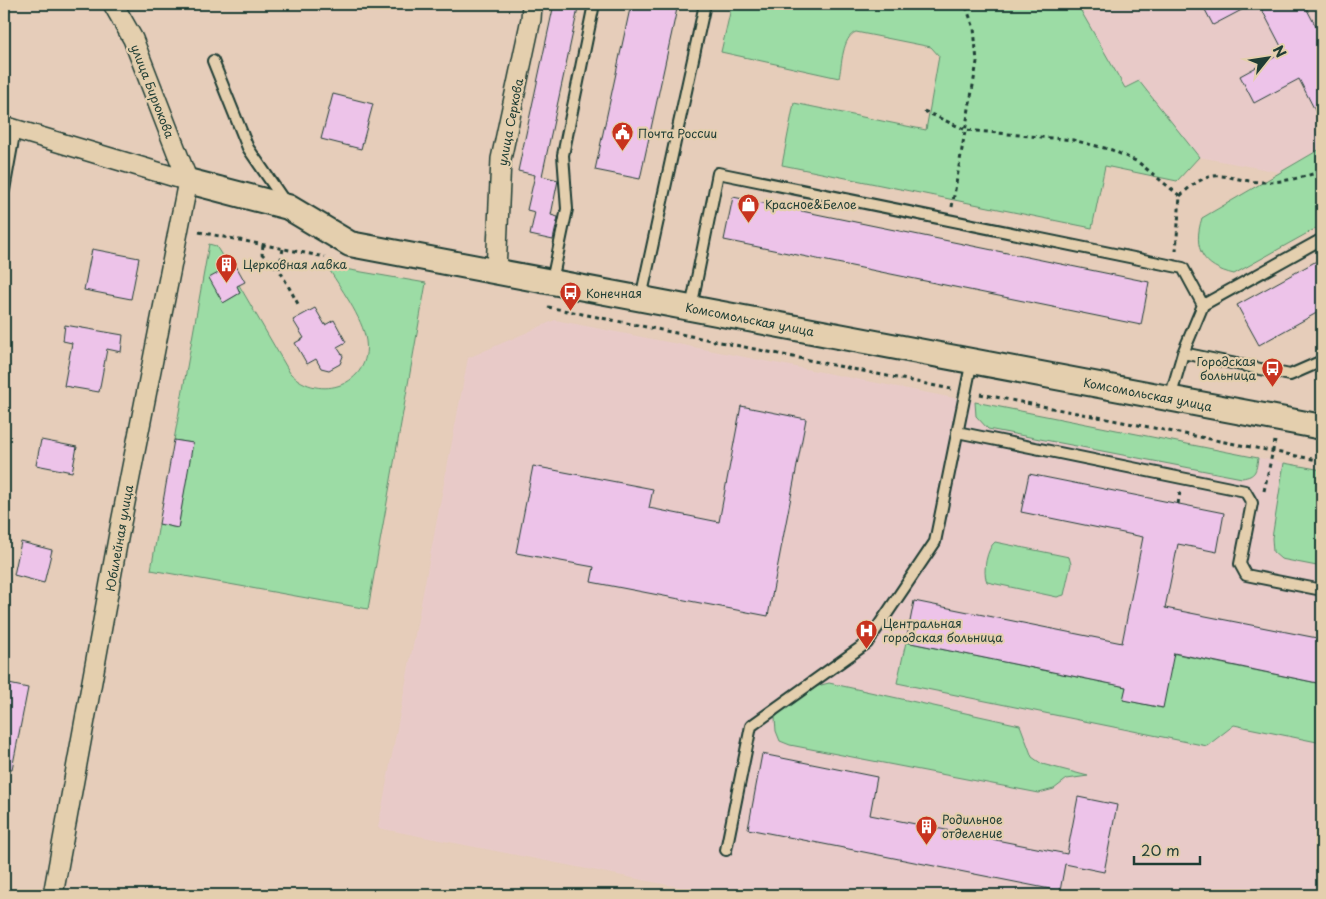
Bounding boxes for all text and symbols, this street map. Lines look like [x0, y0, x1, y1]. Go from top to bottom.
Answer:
north arrow [1244, 32, 1294, 82]
street label: улица Бирюкова [127, 41, 179, 141]
text: N [1268, 41, 1292, 61]
street label: улица Серкова [493, 76, 527, 167]
public building icon: Почта России [610, 121, 634, 152]
place label: Почта России [638, 124, 717, 142]
shop icon: Красное&Белое [737, 192, 761, 223]
place label: Красное&Белое [765, 195, 857, 213]
building icon: Церковная лавка [215, 252, 239, 283]
place label: Церковная лавка [243, 255, 347, 273]
bus stop icon: Конечная [558, 281, 582, 312]
place label: Конечная [586, 284, 642, 302]
street label: Комсомольская улица [684, 298, 816, 340]
place label: Городская больница [1197, 352, 1256, 384]
bus stop icon: Городская больница [1260, 356, 1284, 387]
street label: Комсомольская улица [1082, 373, 1214, 415]
street label: Юбилейная улица [101, 483, 137, 593]
place label: Центральная городская больница [883, 614, 1003, 646]
hospital icon: Центральная городская больница [855, 618, 879, 649]
place label: Родильное отделение [942, 810, 1003, 842]
building icon: Родильное отделение [914, 814, 938, 845]
scale bar [1134, 834, 1200, 866]
text: 20 m [1141, 838, 1180, 861]

